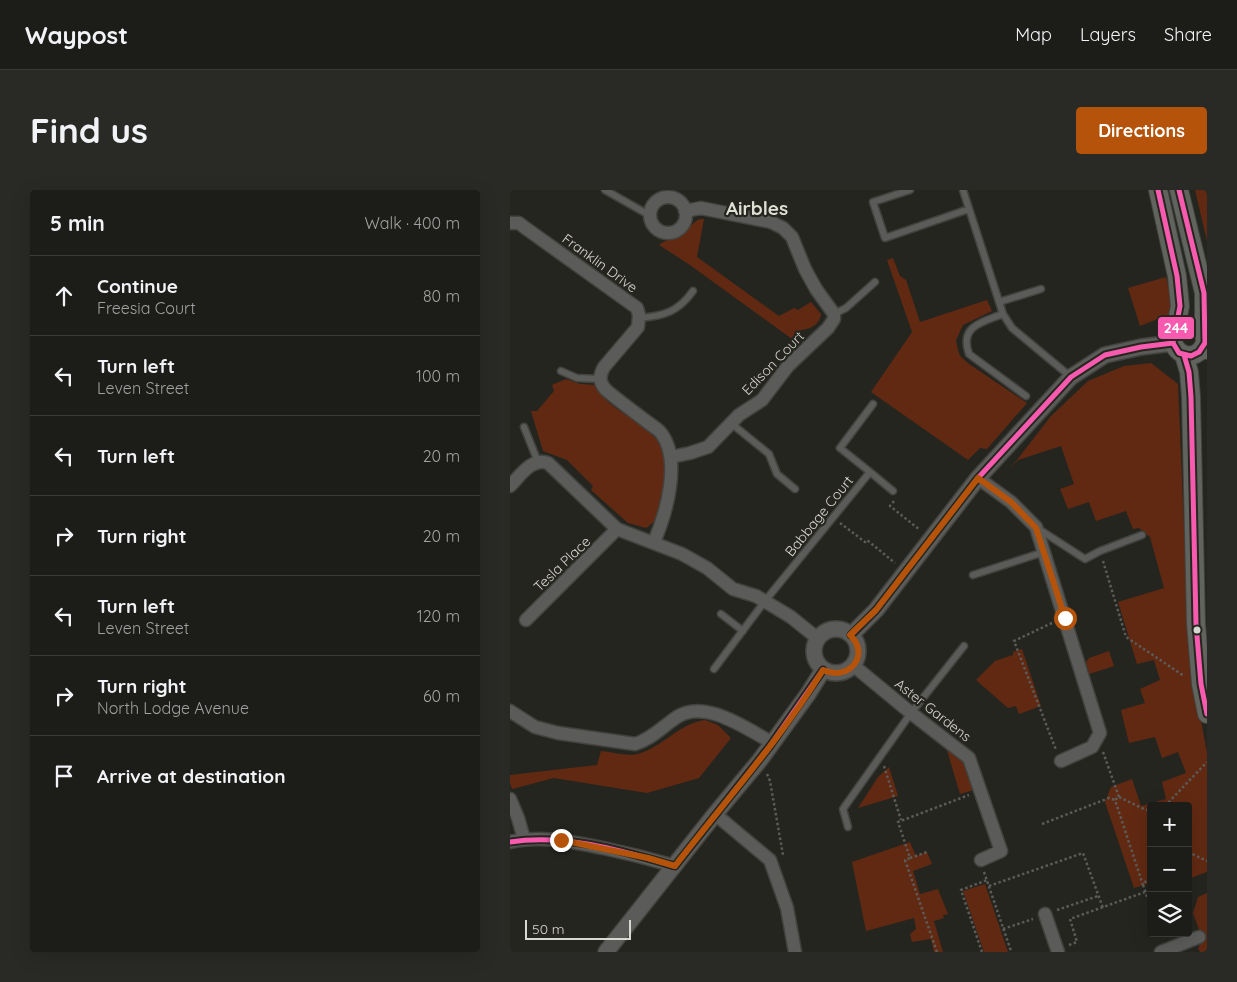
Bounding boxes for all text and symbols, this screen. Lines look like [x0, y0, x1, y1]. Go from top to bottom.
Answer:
text: Waypost [25, 20, 128, 50]
text: Map [1015, 23, 1052, 46]
text: Layers [1080, 23, 1136, 46]
text: Share [1164, 23, 1212, 46]
button: Directions [1076, 107, 1207, 154]
text: Find us [30, 108, 148, 152]
district label: Airbles [726, 196, 788, 220]
text: 5 min [50, 210, 105, 236]
text: Walk · 400 m [364, 213, 460, 233]
street label: Franklin Drive [559, 230, 641, 296]
text: Continue [97, 274, 178, 298]
icon: ahead [50, 282, 78, 310]
text: 80 m [423, 286, 460, 306]
text: Freesia Court [97, 298, 196, 318]
line badge: 244 [1157, 316, 1195, 340]
text: 244 [1164, 319, 1188, 337]
street label: Edison Court [738, 327, 808, 399]
text: Turn left [97, 354, 175, 378]
icon: left [50, 362, 78, 390]
text: 100 m [416, 366, 460, 386]
text: Leven Street [97, 378, 189, 398]
icon: left [50, 442, 78, 470]
text: Turn left [97, 444, 175, 468]
text: 20 m [423, 446, 460, 466]
street label: Babbage Court [781, 472, 857, 560]
icon: right [50, 522, 78, 550]
text: Turn right [97, 524, 186, 548]
text: 20 m [423, 526, 460, 546]
street label: Tesla Place [530, 532, 594, 595]
text: Turn left [97, 594, 175, 618]
icon: left [50, 602, 78, 630]
text: 120 m [417, 606, 460, 626]
route start [1054, 607, 1077, 630]
text: Leven Street [97, 618, 189, 638]
unlabelled marker [1192, 625, 1202, 635]
text: Turn right [97, 674, 186, 698]
street label: Aster Gardens [891, 675, 975, 745]
icon: right [50, 682, 78, 710]
text: 60 m [423, 686, 460, 706]
text: North Lodge Avenue [97, 698, 249, 718]
icon: arrive [50, 762, 78, 790]
text: Arrive at destination [97, 764, 286, 788]
map controls [1147, 802, 1192, 937]
button: + [1147, 802, 1192, 847]
route end [550, 829, 573, 852]
button: − [1147, 847, 1192, 892]
button: layers [1147, 892, 1192, 937]
scale bar [525, 917, 631, 940]
text: 50 m [532, 920, 565, 938]

